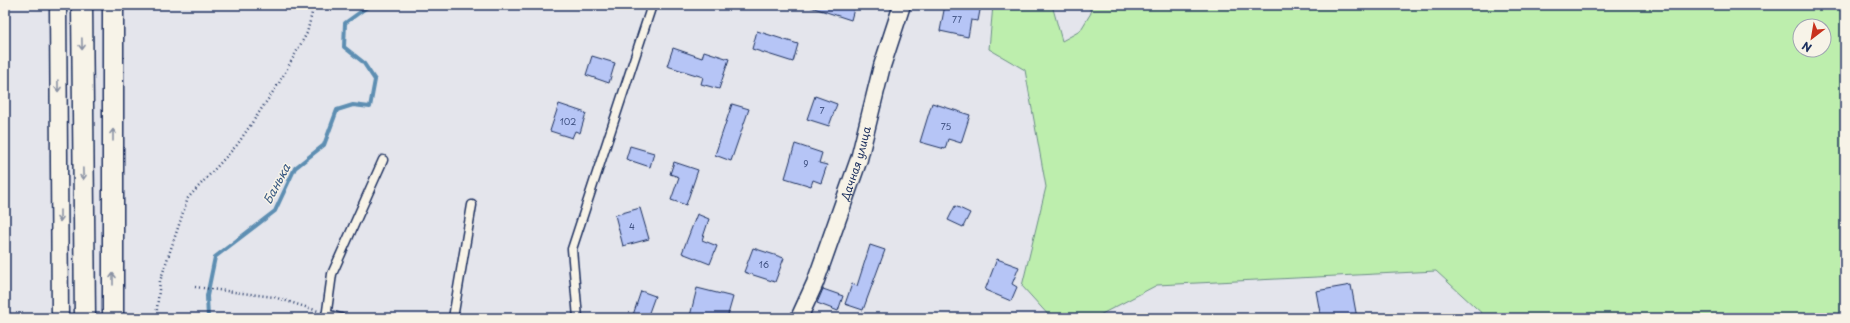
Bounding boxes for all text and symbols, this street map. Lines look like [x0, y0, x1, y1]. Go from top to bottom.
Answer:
house number: 77 [952, 12, 962, 26]
north arrow [1792, 18, 1832, 58]
one-way arrow [78, 37, 86, 50]
text: N [1798, 37, 1815, 57]
one-way arrow [54, 79, 62, 92]
house number: 7 [819, 103, 825, 117]
house number: 102 [560, 114, 576, 128]
house number: 75 [941, 119, 951, 133]
street label: Дачная улица [836, 124, 875, 204]
one-way arrow [109, 129, 117, 142]
house number: 9 [803, 156, 809, 170]
water label: Банька [258, 160, 294, 207]
one-way arrow [79, 167, 87, 180]
one-way arrow [56, 209, 63, 222]
house number: 4 [629, 219, 635, 233]
house number: 16 [759, 257, 769, 271]
one-way arrow [109, 273, 117, 286]

